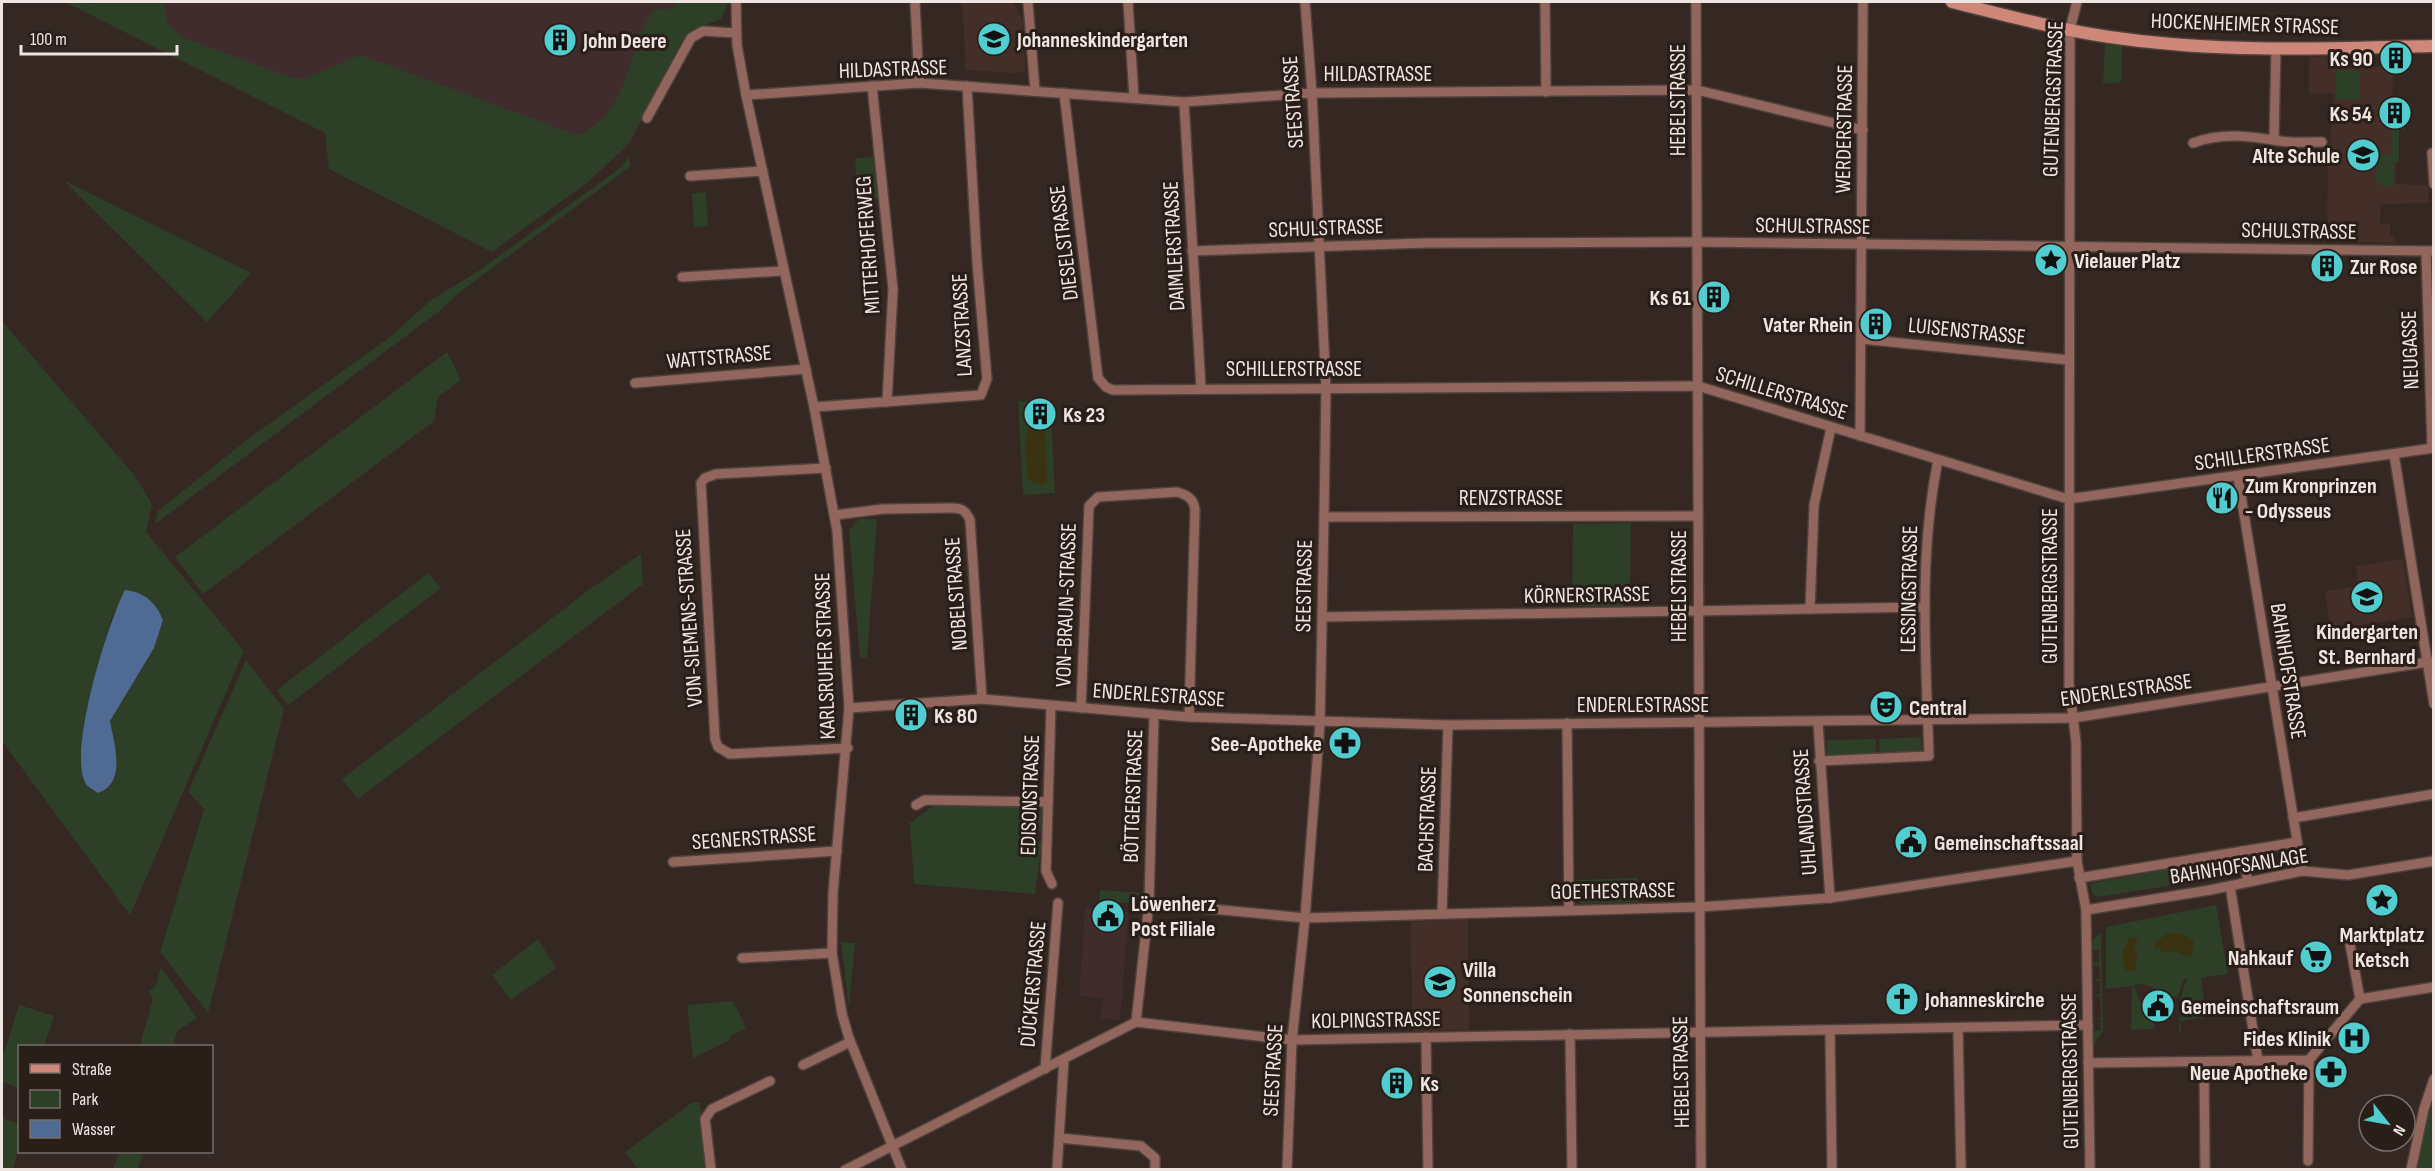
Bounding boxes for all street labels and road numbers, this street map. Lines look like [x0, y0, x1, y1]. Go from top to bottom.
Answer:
street label: HOCKENHEIMER STRASSE [2150, 8, 2340, 41]
street label: GUTENBERGSTRASSE [2037, 21, 2070, 178]
street label: HEBELSTRASSE [1665, 44, 1692, 156]
street label: HILDASTRASSE [838, 54, 948, 85]
street label: SEESTRASSE [1277, 55, 1310, 149]
street label: HILDASTRASSE [1324, 61, 1432, 88]
street label: WERDERSTRASSE [1830, 64, 1859, 194]
street label: MITTERHOFERWEG [850, 175, 887, 315]
street label: DAIMLERSTRASSE [1158, 180, 1191, 312]
street label: DIESELSTRASSE [1044, 184, 1085, 302]
street label: SCHULSTRASSE [1755, 212, 1871, 241]
street label: SCHULSTRASSE [1268, 213, 1384, 244]
street label: SCHULSTRASSE [2241, 217, 2357, 246]
street label: LANZSTRASSE [946, 273, 979, 377]
street label: NEUGASSE [2396, 310, 2425, 390]
street label: LUISENSTRASSE [1907, 312, 2027, 351]
street label: WATTSTRASSE [666, 339, 773, 376]
street label: SCHILLERSTRASSE [1226, 356, 1362, 383]
street label: SCHILLERSTRASSE [1712, 361, 1851, 426]
street label: SCHILLERSTRASSE [2193, 432, 2332, 477]
street label: RENZSTRASSE [1459, 485, 1563, 512]
street label: GUTENBERGSTRASSE [2037, 508, 2064, 664]
street label: VON-BRAUN-STRASSE [1050, 523, 1083, 688]
street label: LESSINGSTRASSE [1895, 525, 1924, 653]
street label: VON-SIEMENS-STRASSE [670, 528, 709, 708]
street label: HEBELSTRASSE [1666, 530, 1693, 642]
street label: NOBELSTRASSE [939, 536, 974, 652]
street label: SEESTRASSE [1290, 539, 1319, 633]
street label: KARLSRUHER STRASSE [809, 572, 842, 740]
street label: KÖRNERSTRASSE [1524, 581, 1650, 610]
street label: BAHNHOFSTRASSE [2263, 601, 2312, 741]
street label: ENDERLESTRASSE [2059, 668, 2194, 713]
street label: ENDERLESTRASSE [1092, 677, 1226, 714]
street label: ENDERLESTRASSE [1577, 692, 1709, 719]
street label: BÖTTGERSTRASSE [1118, 729, 1149, 863]
street label: EDISONSTRASSE [1015, 734, 1046, 856]
street label: UHLANDSTRASSE [1788, 748, 1823, 876]
street label: BACHSTRASSE [1412, 766, 1443, 872]
street label: SEGNERSTRASSE [691, 821, 817, 856]
street label: BAHNHOFSANLAGE [2168, 842, 2310, 891]
street label: GOETHESTRASSE [1550, 877, 1676, 906]
street label: DÜCKERSTRASSE [1015, 920, 1052, 1048]
street label: GUTENBERGSTRASSE [2056, 993, 2085, 1149]
street label: KOLPINGSTRASSE [1311, 1006, 1441, 1035]
street label: HEBELSTRASSE [1667, 1016, 1696, 1128]
street label: SEESTRASSE [1258, 1023, 1289, 1117]

